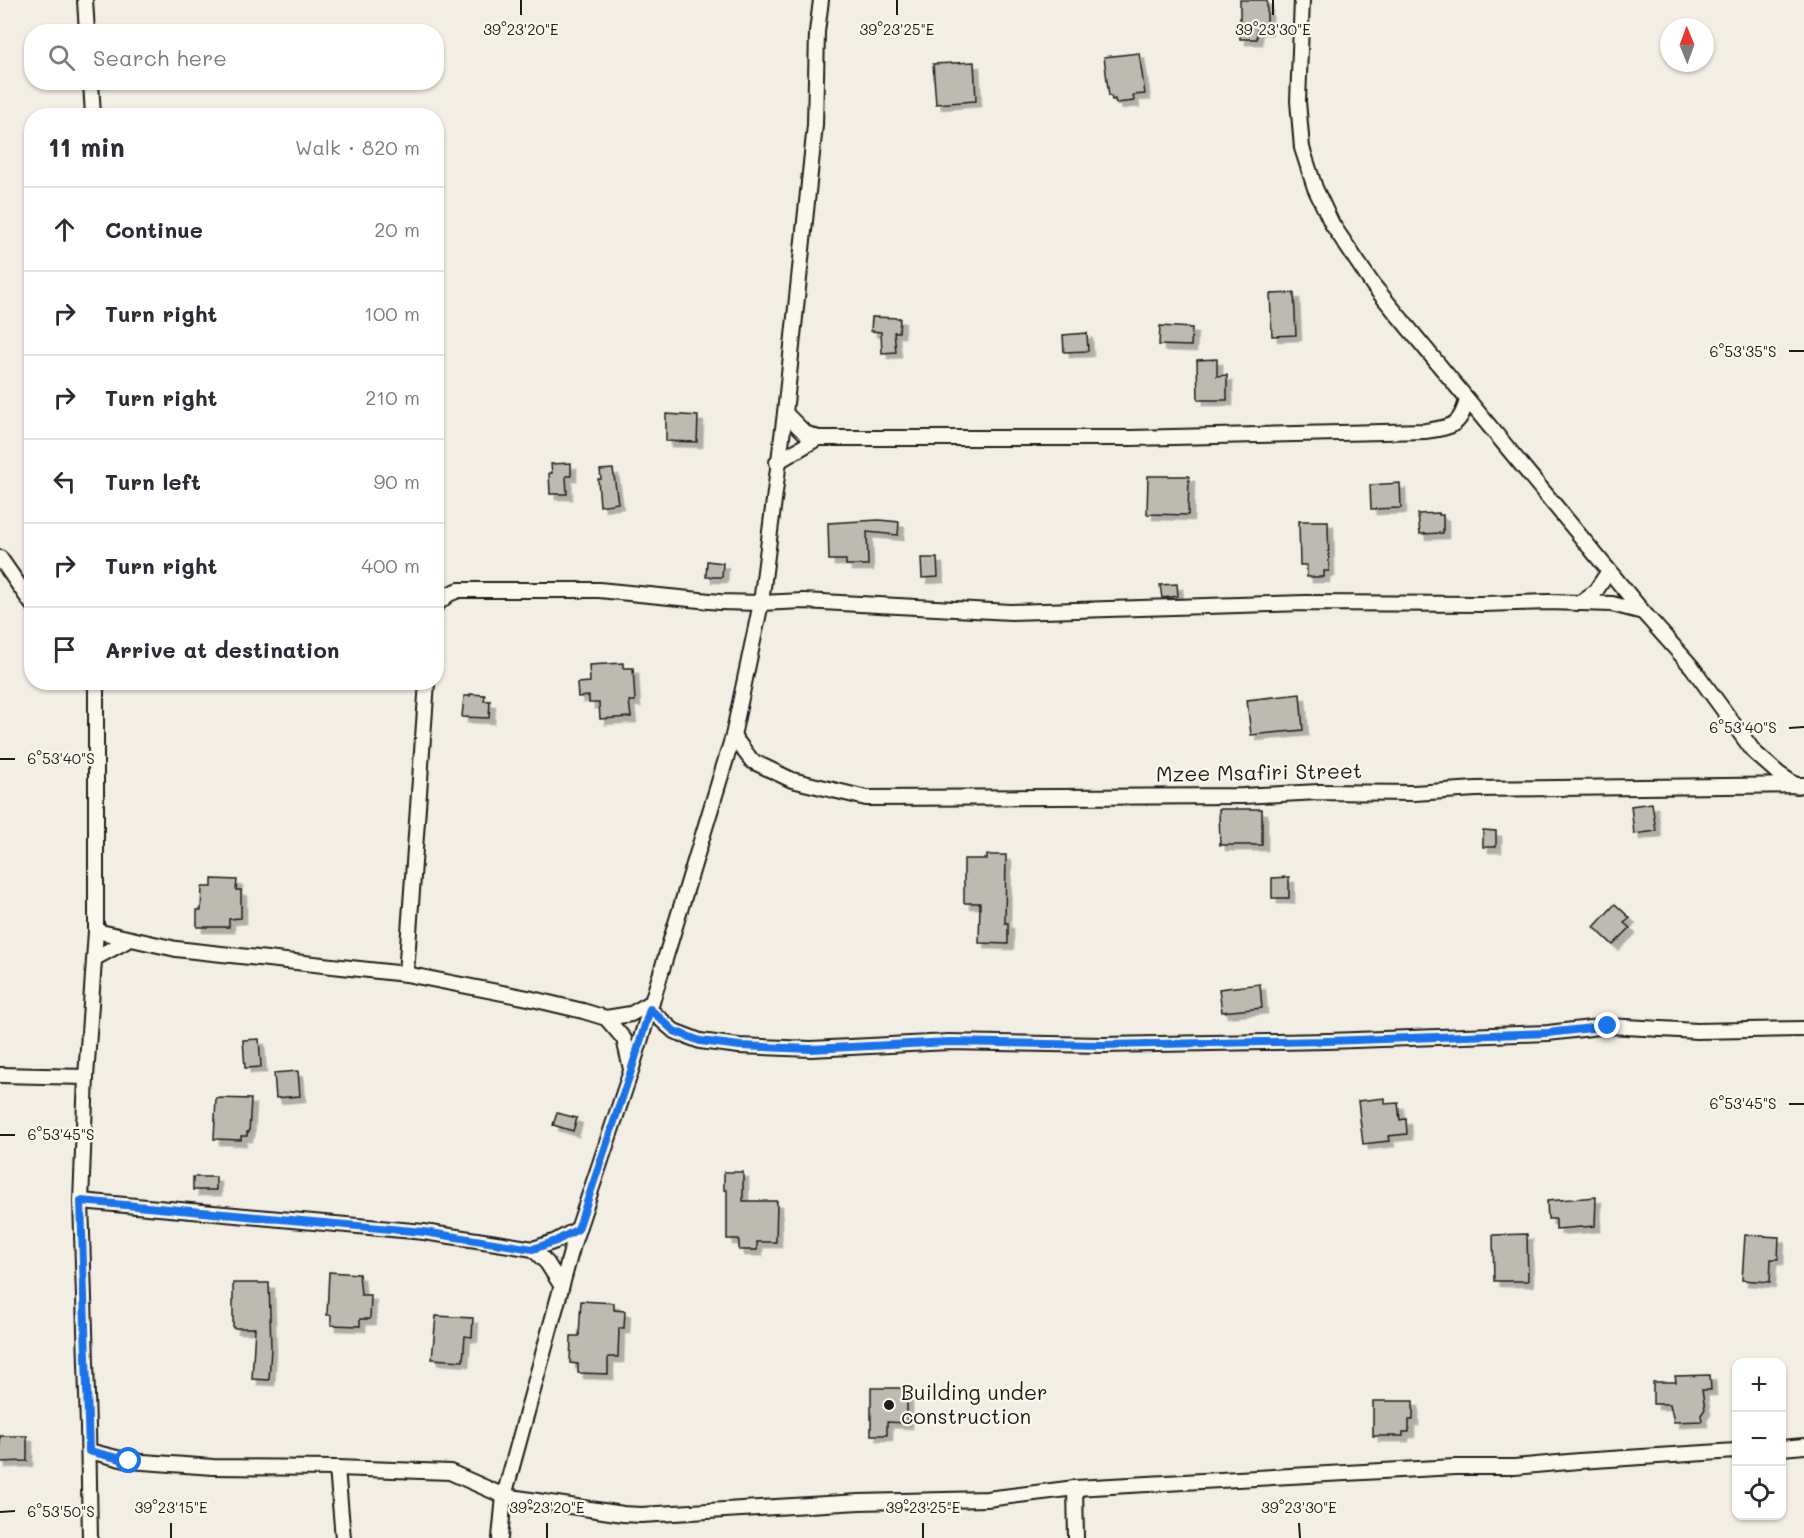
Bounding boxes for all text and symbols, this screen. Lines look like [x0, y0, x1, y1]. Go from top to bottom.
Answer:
north arrow [1660, 18, 1714, 72]
text: 39°23'20"E [483, 19, 559, 39]
text: 39°23'25"E [860, 19, 935, 39]
text: 39°23'30"E [1235, 19, 1311, 39]
search box [24, 24, 444, 90]
icon: search [45, 41, 78, 74]
text: Search here [93, 43, 227, 72]
text: 11 min [48, 130, 125, 164]
text: Walk · 820 m [295, 134, 420, 160]
icon: ahead [48, 213, 81, 246]
text: Continue [105, 215, 203, 244]
text: 20 m [374, 216, 420, 242]
icon: right [48, 297, 81, 330]
text: Turn right [105, 299, 217, 328]
text: 100 m [364, 300, 420, 326]
text: 6°53'35"S [1710, 341, 1776, 361]
icon: right [48, 381, 81, 414]
text: Turn right [105, 383, 217, 412]
text: 210 m [365, 384, 420, 410]
icon: left [48, 465, 81, 498]
text: Turn left [105, 467, 201, 496]
text: 90 m [374, 468, 420, 494]
icon: right [48, 549, 81, 582]
text: Turn right [105, 551, 217, 580]
text: 400 m [361, 552, 420, 578]
icon: arrive [48, 633, 81, 666]
text: Arrive at destination [105, 635, 340, 664]
text: 6°53'40"S [1709, 717, 1777, 737]
text: 6°53'40"S [27, 748, 95, 768]
street label: Mzee Msafiri Street [1156, 756, 1362, 787]
route end [1594, 1012, 1620, 1038]
text: 6°53'45"S [1710, 1093, 1776, 1113]
text: 6°53'45"S [28, 1124, 94, 1144]
map controls [1732, 1358, 1786, 1520]
button: + [1732, 1358, 1786, 1412]
place label: Building under construction [901, 1378, 1047, 1429]
marker: Building under construction [882, 1398, 896, 1412]
button: − [1732, 1412, 1786, 1466]
route start [115, 1447, 141, 1473]
button: locate [1732, 1466, 1786, 1520]
text: 39°23'15"E [134, 1497, 208, 1517]
text: 39°23'20"E [509, 1497, 585, 1517]
text: 39°23'25"E [886, 1497, 961, 1517]
text: 39°23'30"E [1261, 1497, 1337, 1517]
text: 6°53'50"S [27, 1501, 95, 1521]

